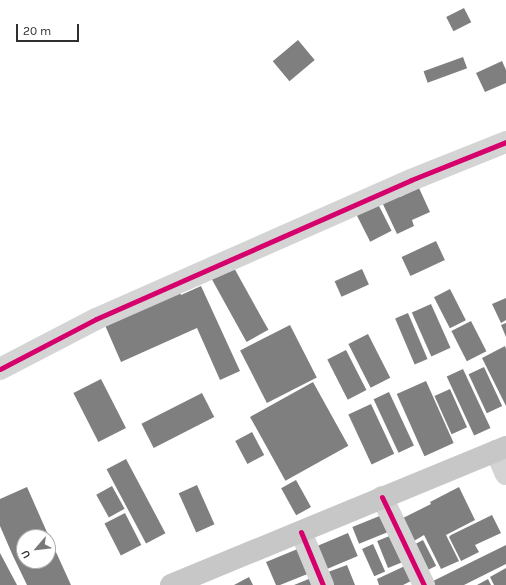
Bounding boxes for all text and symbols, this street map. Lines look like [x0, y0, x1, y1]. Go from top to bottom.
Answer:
scale bar [18, 16, 81, 42]
text: 20 m [23, 24, 51, 38]
north arrow [16, 529, 56, 569]
text: U [18, 548, 33, 561]

